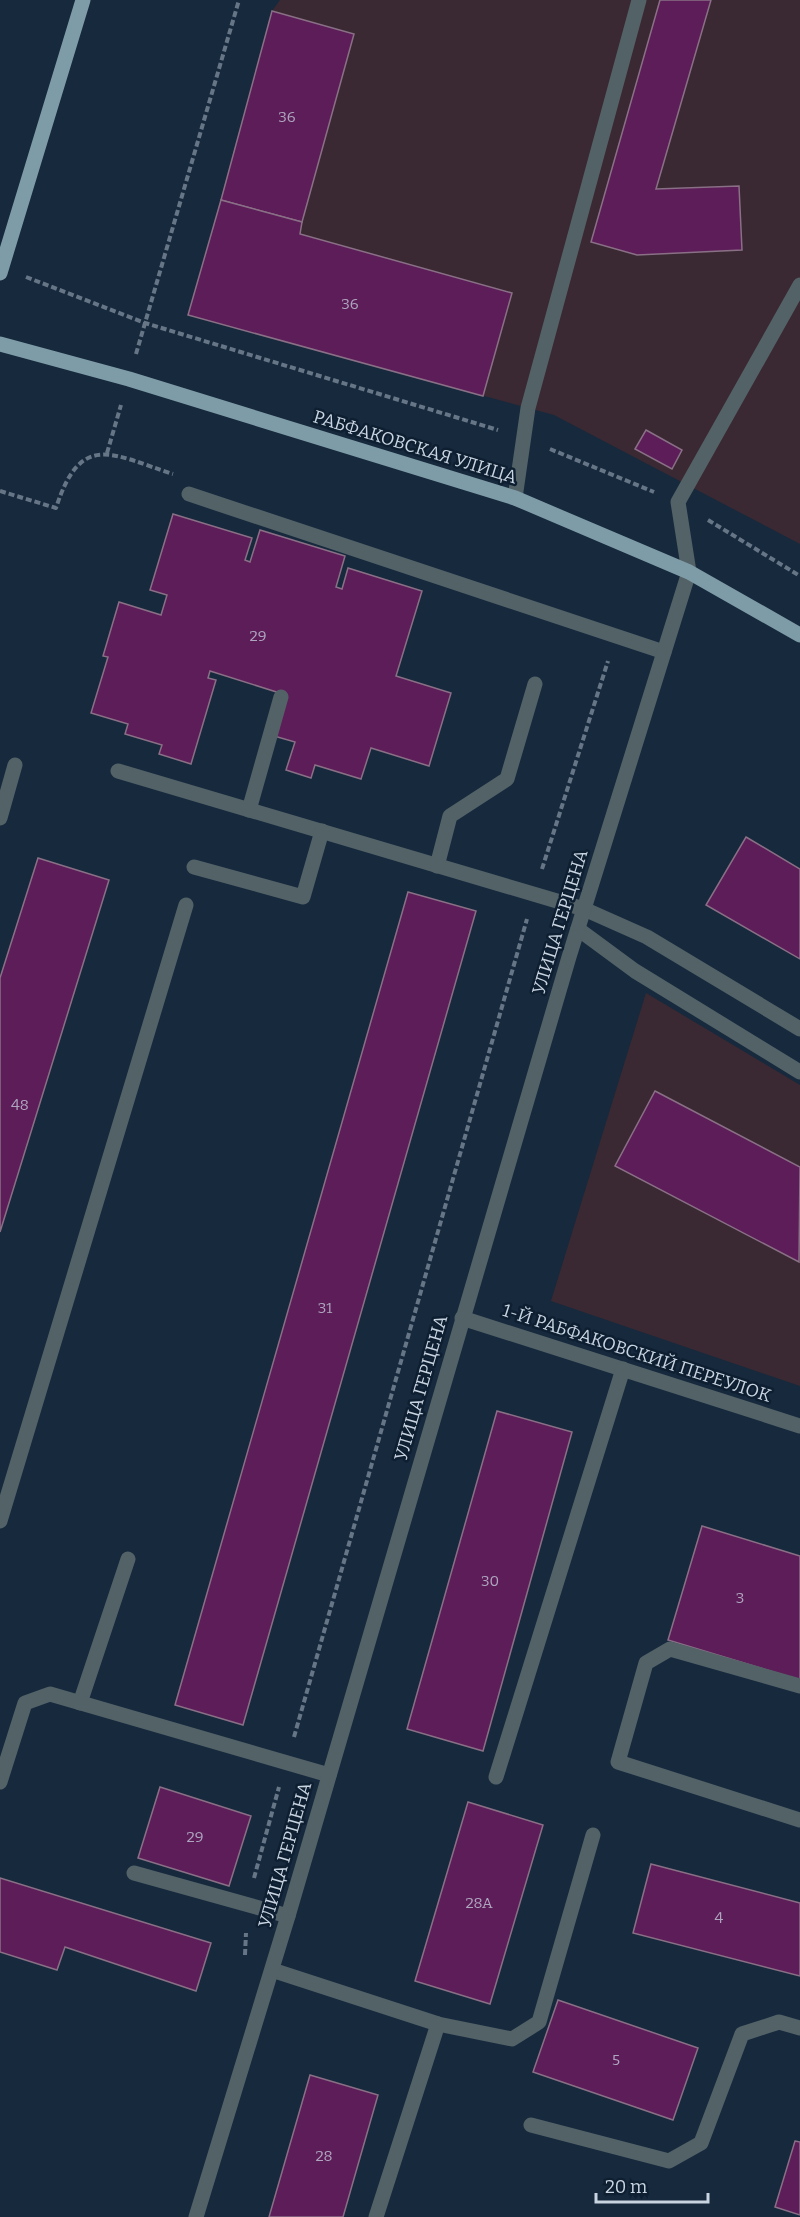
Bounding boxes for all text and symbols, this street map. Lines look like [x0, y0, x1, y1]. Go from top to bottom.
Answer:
house number: 36 [278, 108, 296, 126]
house number: 36 [341, 295, 359, 313]
street label: РАБФАКОВСКАЯ УЛИЦА [310, 405, 520, 489]
house number: 29 [250, 627, 266, 645]
street label: УЛИЦА ГЕРЦЕНА [527, 847, 593, 997]
house number: 48 [11, 1096, 29, 1114]
house number: 31 [318, 1299, 332, 1317]
street label: 1-Й РАБФАКОВСКИЙ ПЕРЕУЛОК [500, 1299, 774, 1407]
street label: УЛИЦА ГЕРЦЕНА [390, 1312, 452, 1463]
house number: 30 [481, 1572, 499, 1590]
house number: 3 [736, 1589, 744, 1607]
street label: УЛИЦА ГЕРЦЕНА [254, 1779, 316, 1930]
house number: 29 [187, 1828, 203, 1846]
house number: 28А [465, 1894, 493, 1912]
house number: 4 [715, 1909, 724, 1927]
house number: 5 [612, 2051, 620, 2069]
house number: 28 [315, 2147, 333, 2165]
scale bar [596, 2166, 708, 2204]
text: 20 m [605, 2176, 647, 2198]

